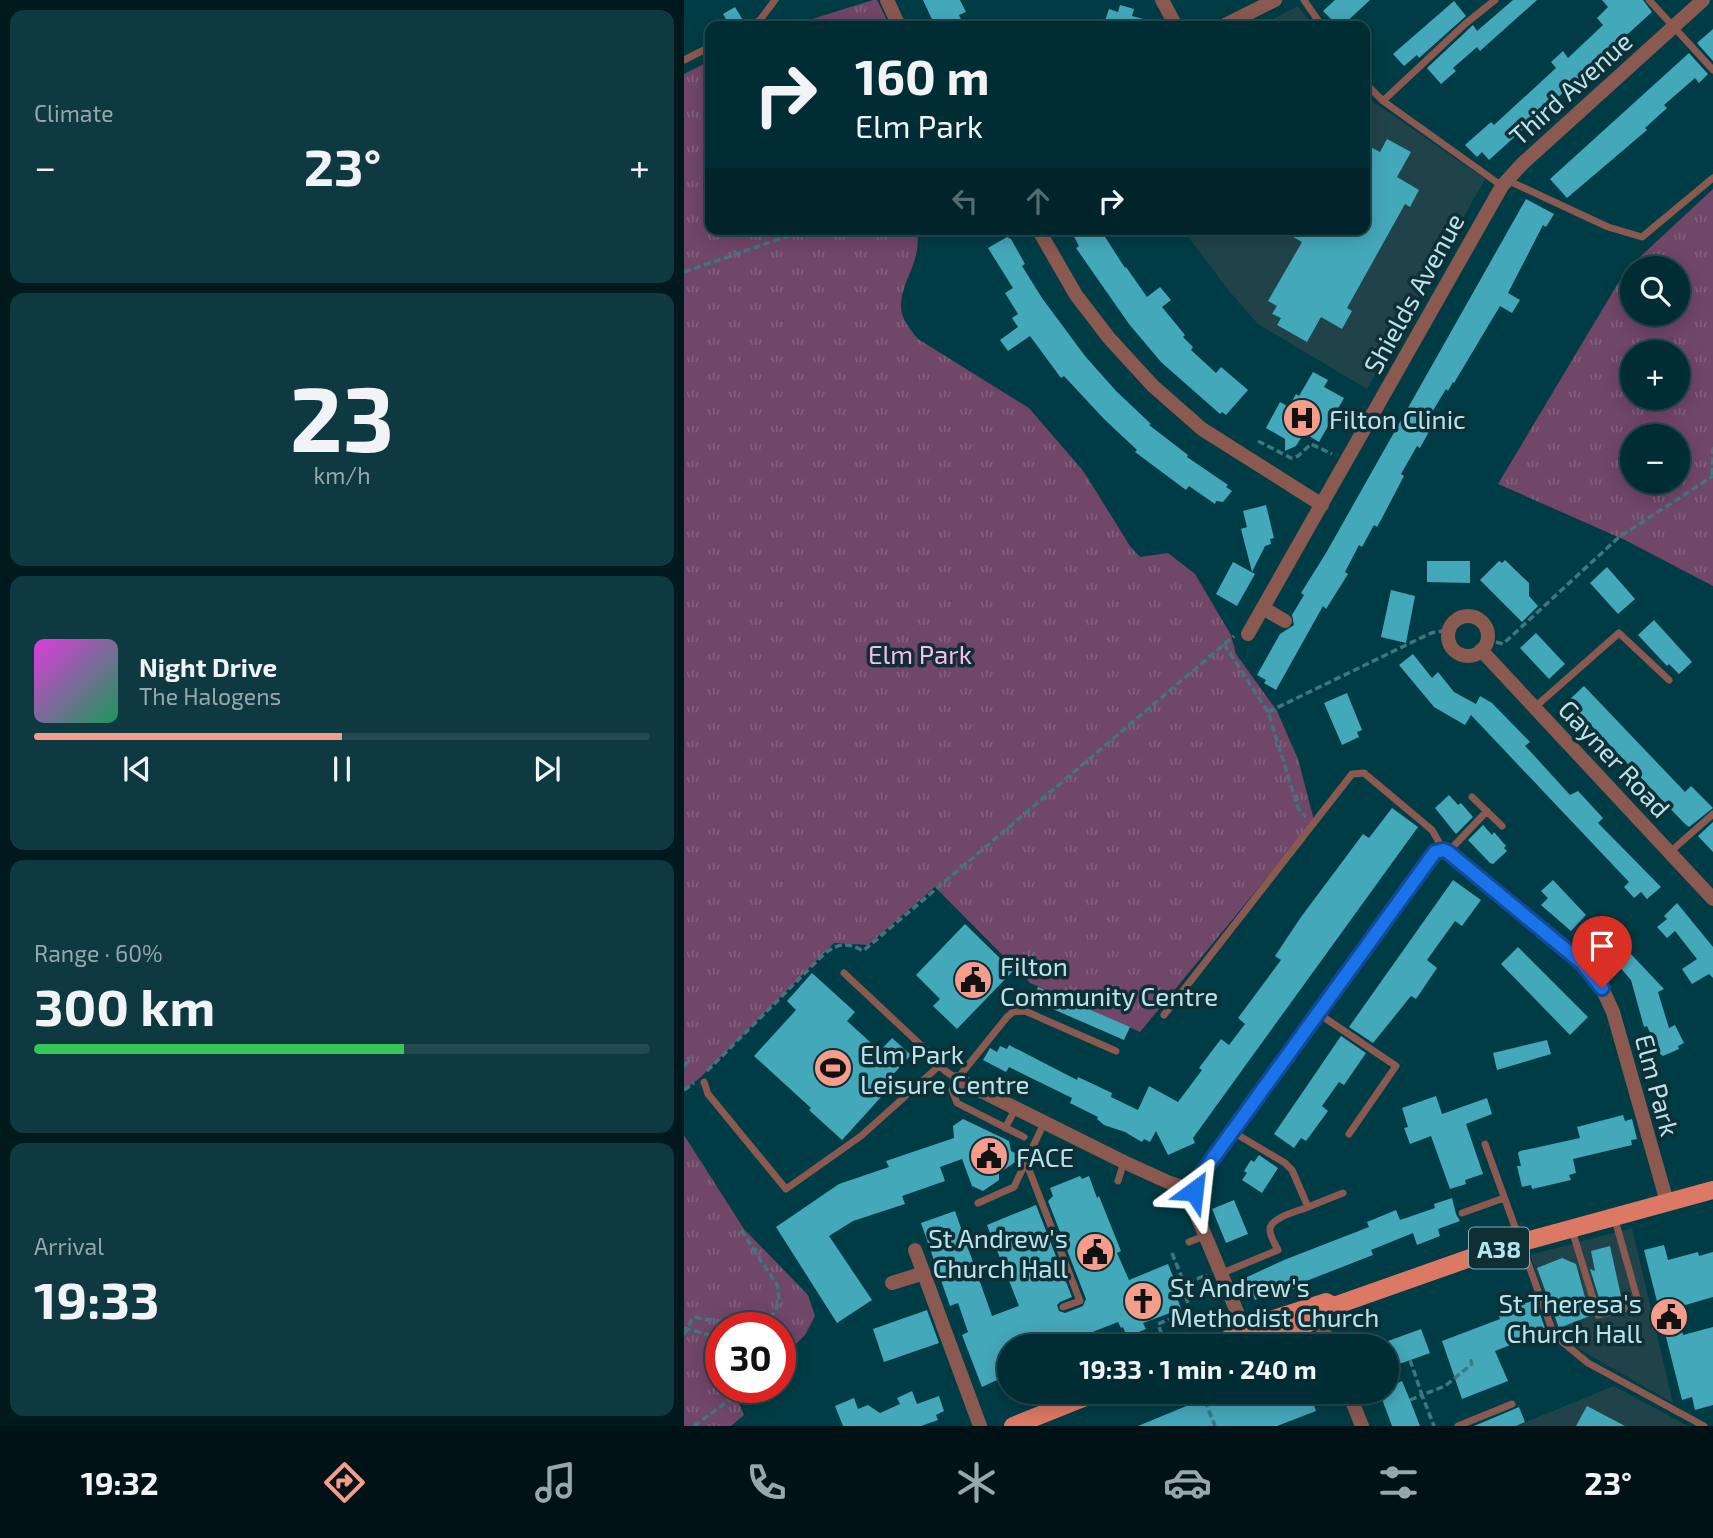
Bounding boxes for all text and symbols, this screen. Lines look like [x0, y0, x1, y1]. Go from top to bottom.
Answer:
street label: Third Avenue [1502, 25, 1638, 151]
text: 160 m [855, 46, 990, 105]
icon: right [740, 49, 831, 140]
text: Climate [34, 99, 114, 127]
text: Elm Park [855, 106, 983, 144]
text: 23° [304, 134, 381, 196]
text: − [34, 143, 56, 189]
text: + [629, 143, 650, 189]
icon: left [946, 182, 984, 220]
icon: ahead [1019, 182, 1057, 220]
icon: right [1092, 182, 1130, 220]
street label: Shields Avenue [1356, 208, 1470, 378]
map controls [1620, 256, 1690, 494]
button: search [1620, 256, 1690, 326]
button: + [1620, 340, 1690, 410]
text: 23 [290, 361, 394, 470]
hospital icon: Filton Clinic [1281, 397, 1323, 439]
place label: Filton Clinic [1329, 403, 1466, 434]
button: − [1620, 424, 1690, 494]
text: km/h [313, 461, 371, 489]
park label: Elm Park [868, 638, 972, 669]
text: Night Drive [139, 651, 277, 682]
text: The Halogens [139, 682, 281, 710]
street label: Gayner Road [1553, 693, 1677, 823]
icon: previous [118, 750, 156, 788]
icon: pause [323, 750, 361, 788]
icon: next [528, 750, 566, 788]
pin [1572, 916, 1632, 988]
icon: arrive [1583, 927, 1621, 965]
text: Range · 60% [34, 939, 163, 967]
place label: Filton Community Centre [1000, 950, 1218, 1011]
public building icon: Filton Community Centre [952, 959, 994, 1001]
text: 300 km [34, 974, 215, 1036]
street label: Elm Park [1630, 1031, 1686, 1139]
place label: Elm Park Leisure Centre [860, 1038, 1029, 1099]
sports icon: Elm Park Leisure Centre [812, 1047, 854, 1089]
public building icon: FACE [968, 1135, 1010, 1177]
place label: FACE [1016, 1141, 1074, 1172]
position arrow [1157, 1154, 1231, 1228]
place label: St Andrew's Church Hall [928, 1222, 1068, 1283]
road number: A38 [1469, 1228, 1529, 1268]
public building icon: St Andrew's Church Hall [1074, 1231, 1116, 1273]
text: Arrival [34, 1232, 104, 1260]
text: 19:33 [34, 1267, 159, 1329]
place label: St Andrew's Methodist Church [1170, 1271, 1379, 1332]
church icon: St Andrew's Methodist Church [1122, 1280, 1164, 1322]
place label: St Theresa's Church Hall [1498, 1287, 1642, 1348]
public building icon: St Theresa's Church Hall [1648, 1296, 1690, 1338]
speed limit sign: 30 [705, 1312, 796, 1403]
text: 19:33 · 1 min · 240 m [1079, 1353, 1317, 1384]
icon: directions [320, 1458, 369, 1507]
icon: music [531, 1458, 580, 1507]
icon: phone [742, 1458, 791, 1507]
icon: climate [952, 1458, 1001, 1507]
icon: car [1163, 1458, 1212, 1507]
icon: filters [1374, 1458, 1423, 1507]
text: 19:32 [81, 1463, 159, 1501]
text: 23° [1584, 1463, 1632, 1501]

